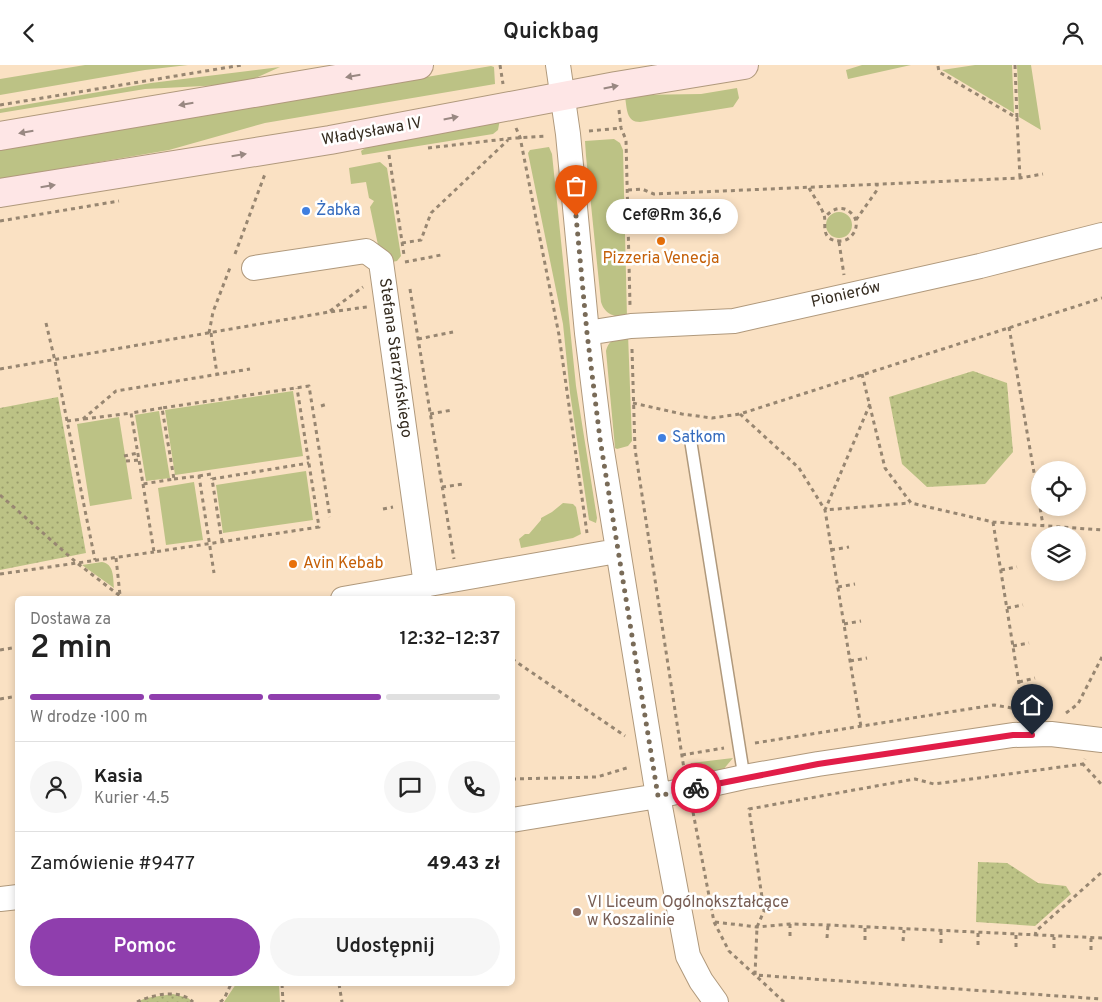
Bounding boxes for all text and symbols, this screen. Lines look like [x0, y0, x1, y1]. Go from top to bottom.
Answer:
icon: back [15, 19, 43, 47]
text: Quickbag [503, 19, 599, 46]
icon: person [1059, 19, 1087, 47]
one-way arrow [345, 73, 361, 81]
one-way arrow [603, 82, 619, 90]
one-way arrow [177, 101, 193, 109]
street label: Władysława IV [320, 113, 424, 151]
one-way arrow [443, 113, 459, 121]
one-way arrow [17, 128, 33, 136]
one-way arrow [232, 151, 248, 159]
pin [555, 165, 597, 216]
icon: bag [562, 172, 590, 200]
one-way arrow [40, 181, 56, 189]
callout: Cef@Rm 36,6 [606, 199, 738, 233]
place label: Żabka [316, 200, 360, 221]
marker: Żabka [300, 205, 312, 217]
text: Cef@Rm 36,6 [622, 206, 722, 226]
marker: Pizzeria Venecja [655, 235, 667, 247]
place label: Pizzeria Venecja [603, 249, 719, 269]
street label: Stefana Starzyńskiego [374, 277, 416, 439]
street label: Pionierów [809, 277, 883, 313]
place label: Satkom [672, 428, 726, 448]
marker: Satkom [656, 432, 668, 444]
map controls [1031, 461, 1086, 581]
button: locate [1031, 461, 1086, 516]
button: layers [1031, 526, 1086, 581]
place label: Avin Kebab [303, 554, 383, 574]
marker: Avin Kebab [287, 558, 299, 570]
text: Dostawa za [30, 610, 111, 630]
text: 12:32–12:37 [399, 627, 500, 651]
text: 2 min [30, 629, 112, 669]
pin [1011, 684, 1053, 735]
icon: home [1018, 691, 1046, 719]
text: W drodze · 100 m [30, 708, 148, 728]
button: person [30, 761, 82, 813]
button: chat [384, 761, 436, 813]
button: phone [448, 761, 500, 813]
courier [671, 763, 721, 813]
text: Kasia [94, 765, 143, 789]
icon: bike [682, 774, 710, 802]
text: Kurier · 4.5 [94, 789, 170, 809]
text: Zamówienie #9477 [30, 852, 195, 876]
text: 49.43 zł [427, 852, 500, 876]
place label: VI Liceum Ogólnokształcące w Koszalinie [587, 893, 789, 931]
marker: VI Liceum Ogólnokształcące w Koszalinie [571, 906, 583, 918]
button: Pomoc [30, 918, 260, 976]
button: Udostępnij [270, 918, 500, 976]

